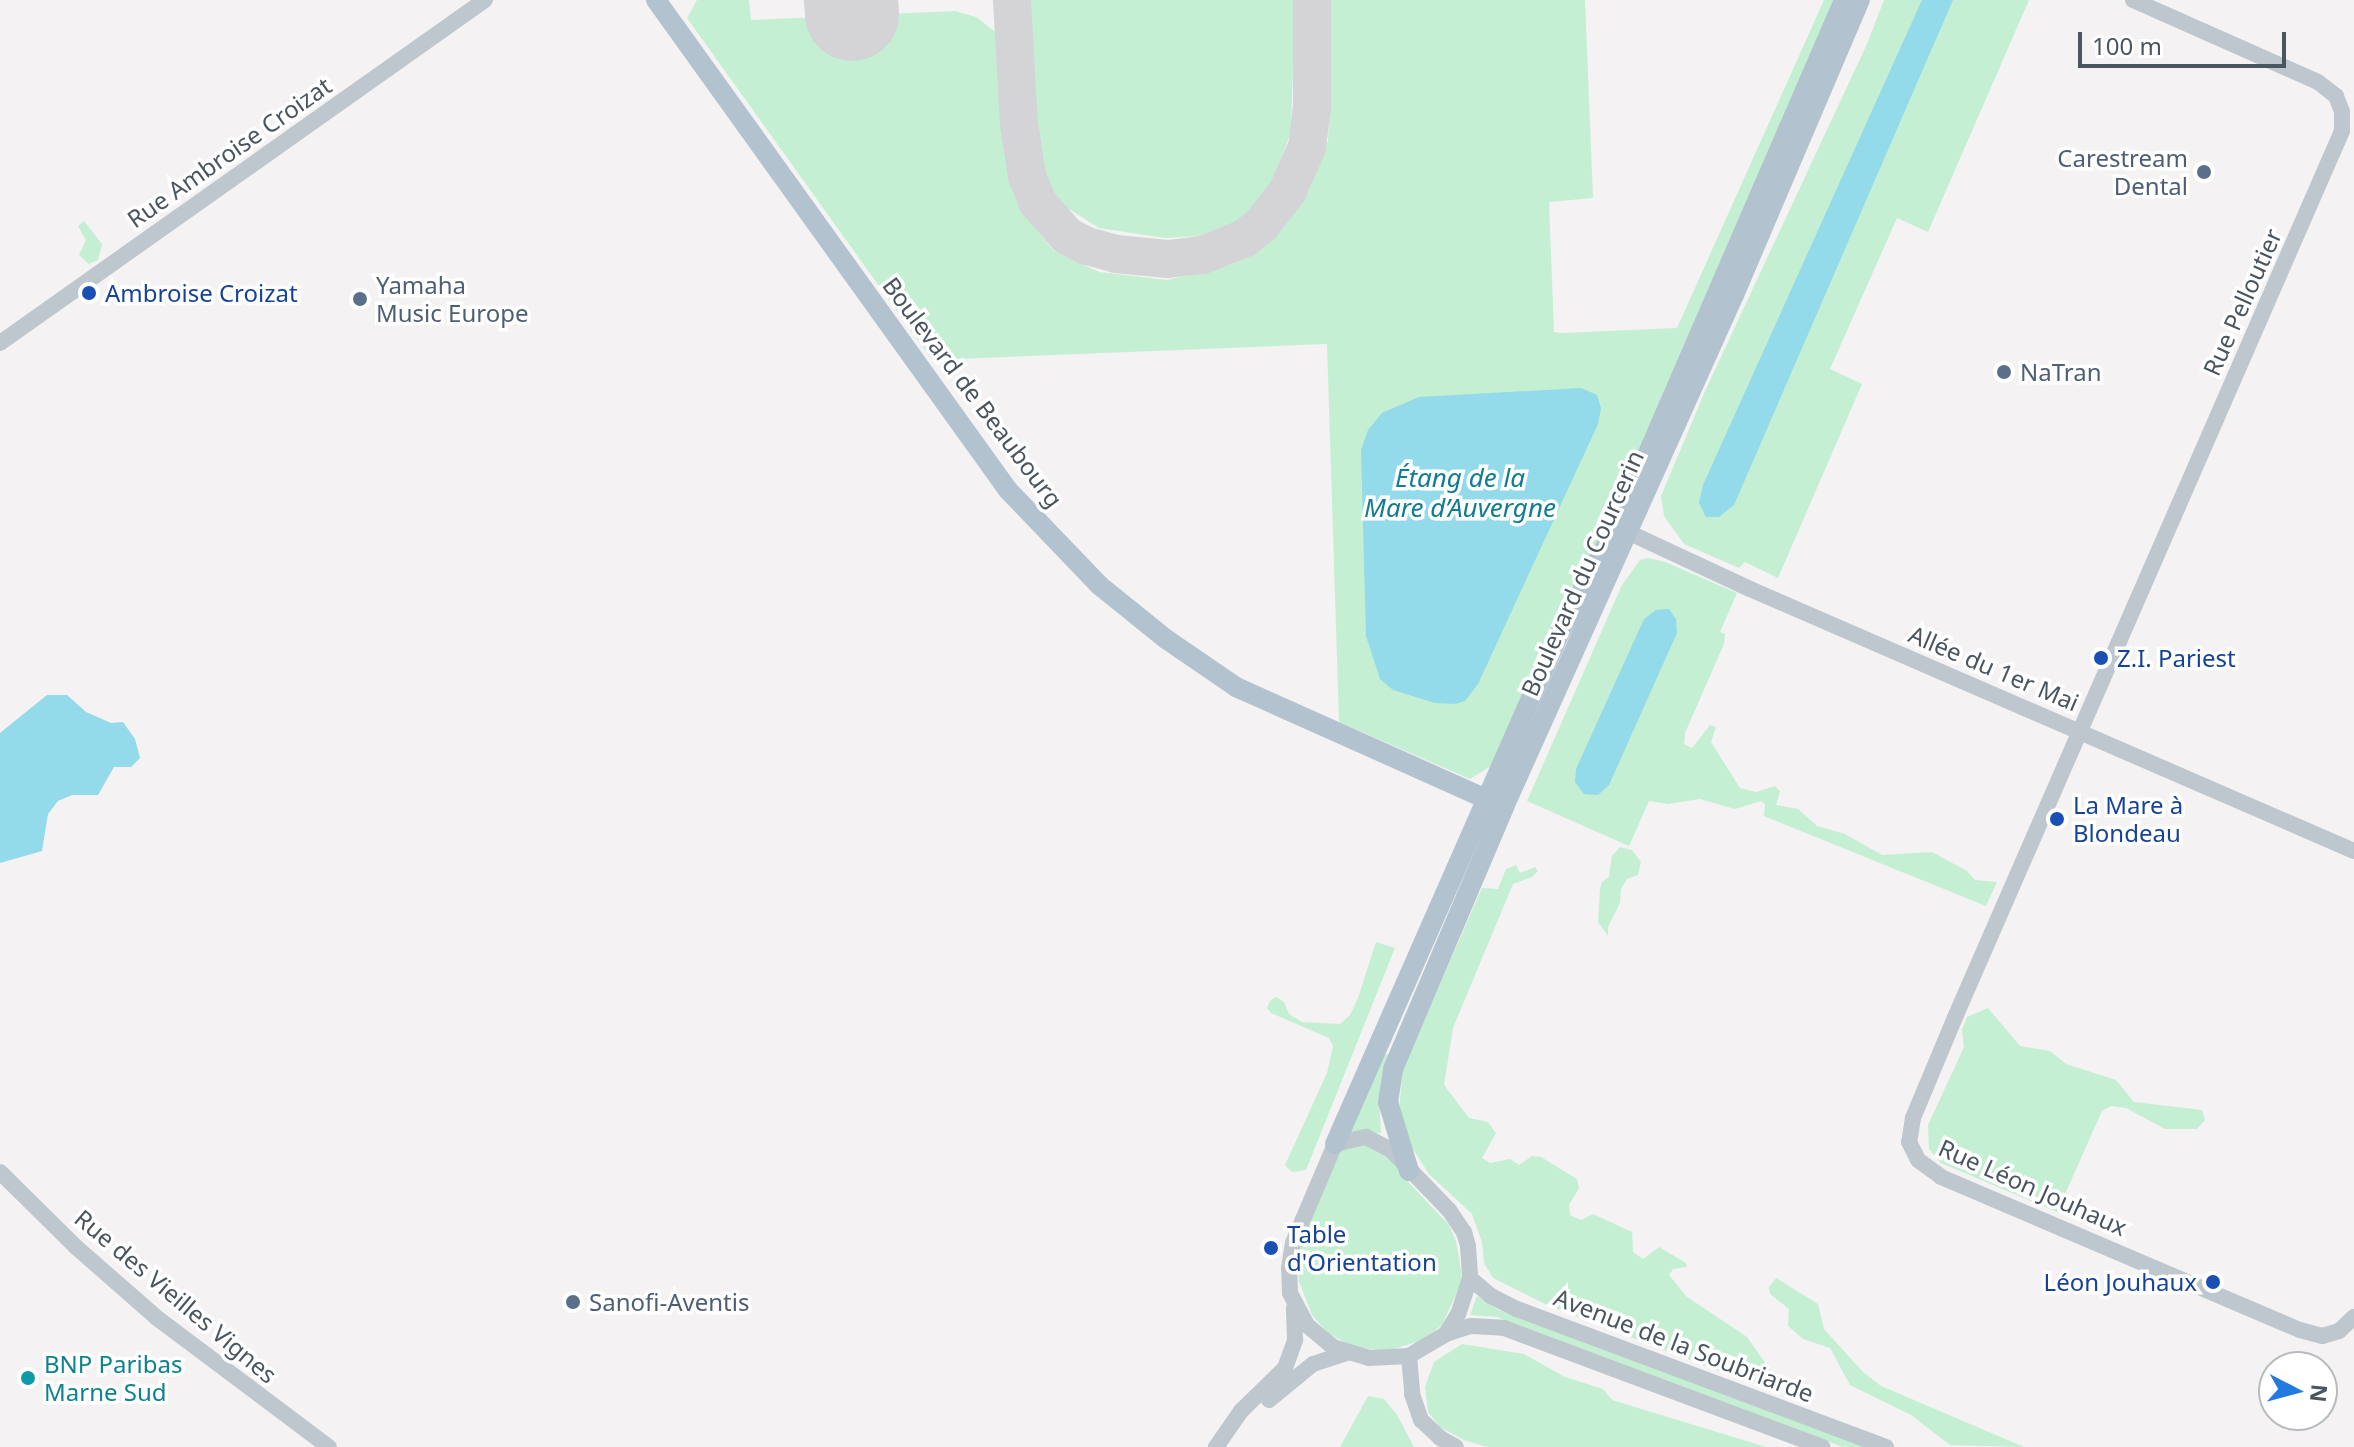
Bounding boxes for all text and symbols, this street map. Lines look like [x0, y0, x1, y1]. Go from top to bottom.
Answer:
scale bar [2082, 16, 2290, 66]
text: 100 m [2092, 29, 2162, 62]
street label: Rue Ambroise Croizat [122, 71, 336, 233]
place label: Carestream Dental [2057, 144, 2188, 200]
marker: Carestream Dental [2195, 163, 2213, 181]
street label: Rue Pelloutier [2197, 224, 2287, 380]
place label: Yamaha Music Europe [376, 271, 528, 327]
street label: Boulevard de Beaubourg [877, 271, 1069, 513]
place label: Ambroise Croizat [105, 279, 298, 307]
marker: Ambroise Croizat [80, 284, 98, 302]
marker: Yamaha Music Europe [351, 290, 369, 308]
place label: NaTran [2020, 358, 2102, 386]
marker: NaTran [1995, 363, 2013, 381]
street label: Boulevard du Courcerin [1515, 446, 1649, 700]
water label: Étang de la Mare d’Auvergne [1364, 462, 1556, 524]
street label: Allée du 1er Mai [1905, 619, 2083, 717]
place label: Z.I. Pariest [2117, 644, 2236, 672]
marker: Z.I. Pariest [2092, 649, 2110, 667]
place label: La Mare à Blondeau [2073, 791, 2183, 847]
marker: La Mare à Blondeau [2048, 810, 2066, 828]
street label: Rue Léon Jouhaux [1934, 1133, 2132, 1241]
street label: Rue des Vieilles Vignes [69, 1203, 283, 1389]
place label: Table d'Orientation [1287, 1220, 1437, 1276]
marker: Table d'Orientation [1262, 1239, 1280, 1257]
place label: Léon Jouhaux [2044, 1268, 2197, 1296]
marker: Léon Jouhaux [2204, 1273, 2222, 1291]
street label: Avenue de la Soubriarde [1550, 1282, 1818, 1408]
place label: Sanofi-Aventis [589, 1288, 749, 1316]
marker: Sanofi-Aventis [564, 1293, 582, 1311]
place label: BNP Paribas Marne Sud [44, 1350, 182, 1406]
north arrow [2258, 1351, 2338, 1431]
marker: BNP Paribas Marne Sud [19, 1369, 37, 1387]
text: N [2304, 1383, 2336, 1404]

